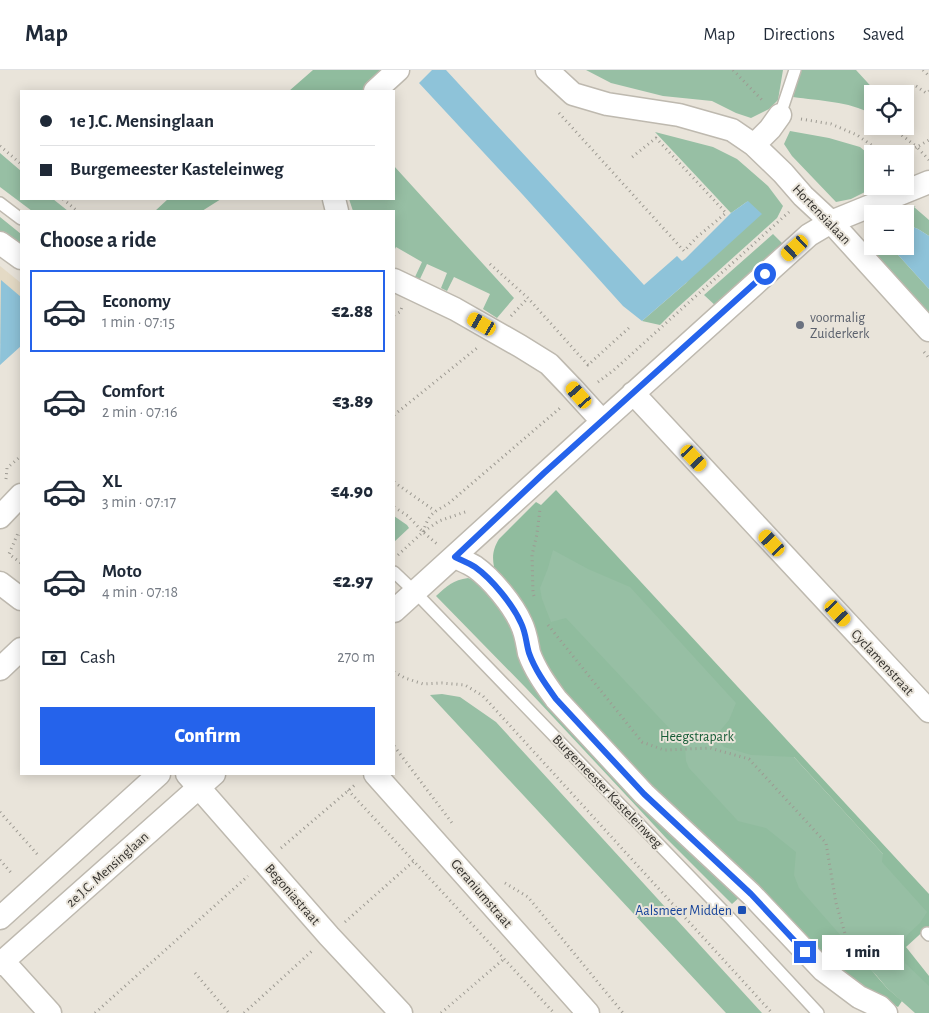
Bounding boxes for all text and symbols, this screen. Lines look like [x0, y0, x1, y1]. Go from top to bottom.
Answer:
text: Map [25, 22, 68, 46]
text: Map [704, 26, 735, 44]
text: Directions [763, 26, 835, 44]
text: Saved [863, 26, 904, 44]
map controls [864, 85, 914, 255]
button: locate [864, 85, 914, 135]
text: 1e J.C. Mensinglaan [70, 112, 214, 131]
button: + [864, 145, 914, 195]
text: Burgemeester Kasteleinweg [70, 160, 284, 179]
street label: Hortensialaan [789, 182, 853, 247]
button: − [864, 205, 914, 255]
text: Choose a ride [40, 229, 156, 251]
car [778, 232, 811, 264]
route start [754, 263, 776, 285]
icon: car [42, 289, 87, 334]
text: Economy [102, 292, 171, 311]
text: €2.88 [332, 302, 373, 321]
car [465, 310, 498, 338]
place label: voormalig Zuiderkerk [810, 311, 870, 341]
text: 1 min · 07:15 [102, 314, 175, 330]
marker: voormalig Zuiderkerk [794, 319, 806, 331]
icon: car [42, 379, 87, 424]
car [563, 379, 594, 411]
text: Comfort [102, 382, 164, 401]
text: €3.89 [333, 392, 373, 411]
text: 2 min · 07:16 [102, 404, 178, 420]
car [678, 442, 709, 474]
icon: car [42, 469, 87, 514]
text: XL [102, 472, 122, 491]
text: €4.90 [331, 482, 373, 501]
text: 3 min · 07:17 [102, 494, 176, 510]
car [756, 527, 787, 559]
icon: car [42, 559, 87, 604]
text: Moto [102, 562, 142, 581]
text: €2.97 [333, 572, 373, 591]
text: 4 min · 07:18 [102, 584, 178, 600]
car [822, 597, 853, 629]
street label: Cyclamenstraat [848, 627, 917, 699]
icon: cash [40, 644, 68, 672]
text: Cash [80, 648, 116, 667]
text: 270 m [337, 649, 375, 665]
button: Confirm [40, 707, 375, 765]
park label: Heegstrapark [660, 730, 734, 744]
street label: Burgemeester Kasteleinweg [550, 732, 665, 851]
street label: 2e J.C. Mensinglaan [64, 829, 151, 910]
street label: Geraniumstraat [448, 857, 515, 931]
street label: Begoniastraat [262, 861, 323, 928]
place label: Aalsmeer Midden [635, 904, 732, 918]
marker: Aalsmeer Midden [736, 904, 748, 916]
callout: 1 min [822, 934, 905, 970]
route end [794, 941, 816, 963]
text: 1 min [846, 944, 880, 960]

